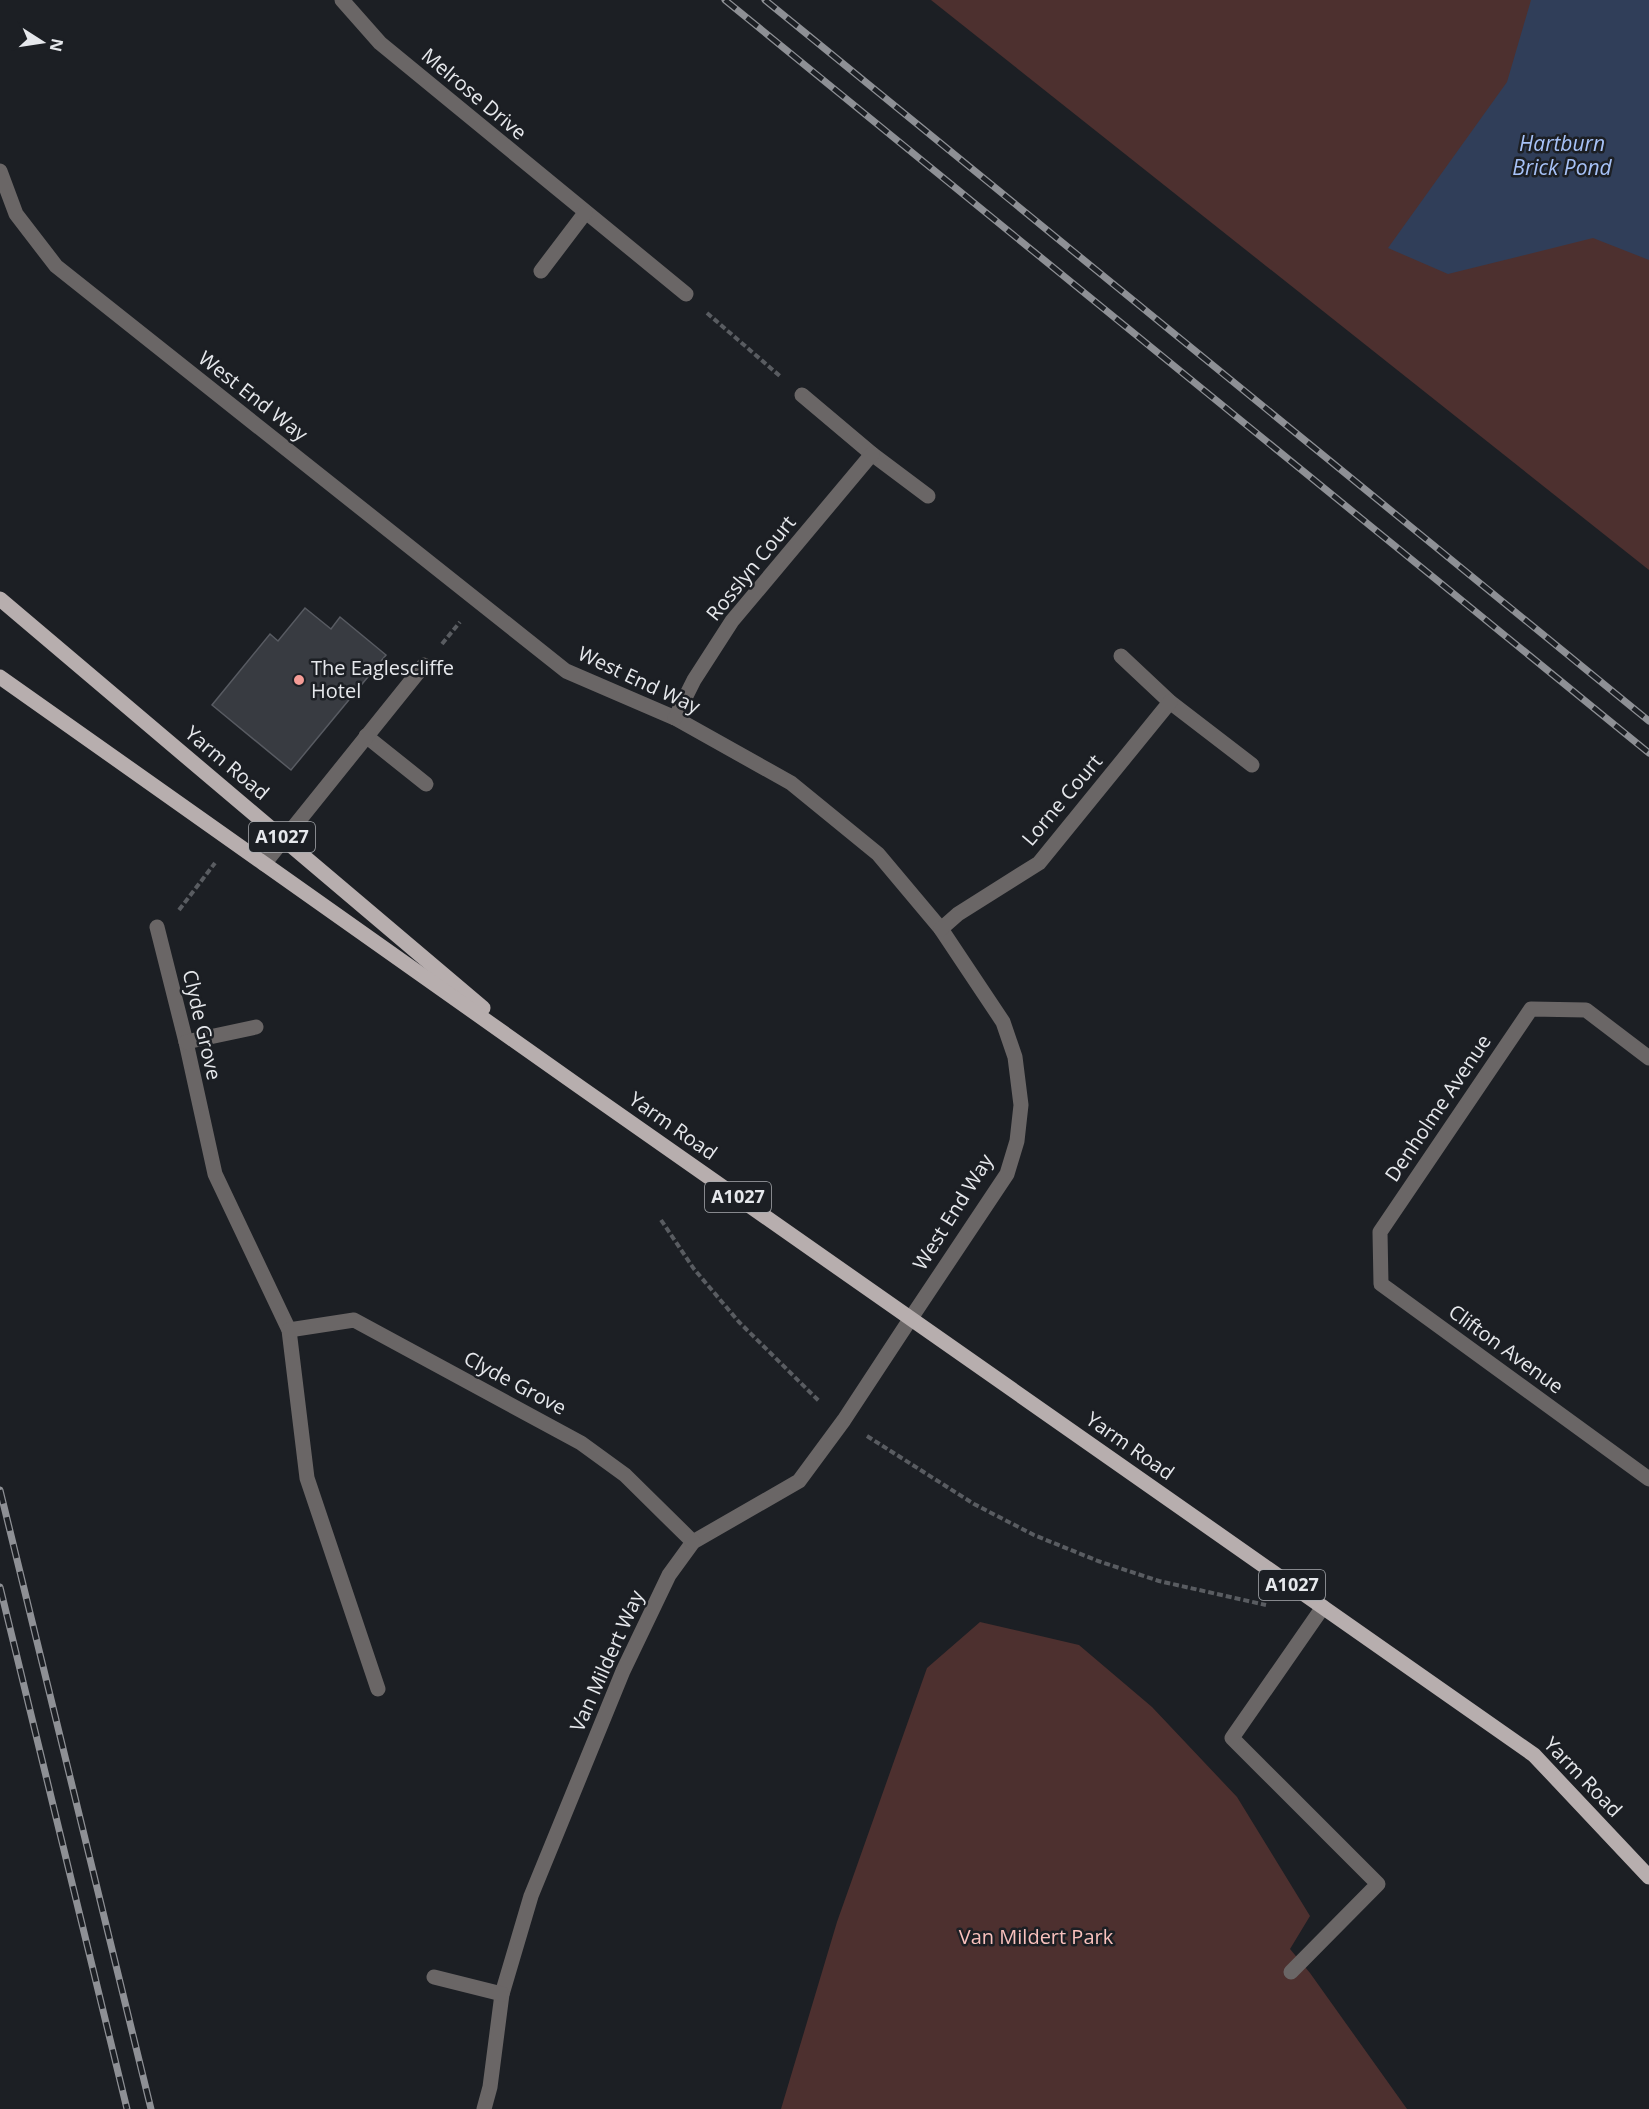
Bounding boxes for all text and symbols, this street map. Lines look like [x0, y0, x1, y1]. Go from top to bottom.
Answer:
north arrow [12, 12, 72, 72]
text: N [45, 36, 69, 54]
street label: Melrose Drive [416, 42, 533, 146]
water label: Hartburn Brick Pond [1512, 129, 1613, 181]
street label: West End Way [193, 344, 314, 447]
street label: Rosslyn Court [700, 509, 801, 626]
street label: West End Way [574, 639, 706, 720]
place label: The Eaglescliffe Hotel [311, 654, 454, 704]
marker: The Eaglescliffe Hotel [292, 673, 306, 687]
street label: Yarm Road [180, 720, 275, 806]
street label: Lorne Court [1015, 748, 1108, 851]
road number: A1027 [249, 822, 315, 852]
street label: Clyde Grove [177, 967, 228, 1083]
street label: Denholme Avenue [1378, 1029, 1497, 1187]
street label: Yarm Road [624, 1085, 723, 1166]
street label: West End Way [906, 1148, 1000, 1275]
road number: A1027 [705, 1182, 771, 1212]
street label: Clifton Avenue [1443, 1298, 1569, 1399]
street label: Clyde Grove [459, 1344, 571, 1421]
street label: Yarm Road [1081, 1405, 1180, 1486]
road number: A1027 [1259, 1570, 1325, 1600]
street label: Van Mildert Way [563, 1585, 650, 1736]
street label: Yarm Road [1538, 1731, 1628, 1823]
park label: Van Mildert Park [959, 1923, 1114, 1950]

